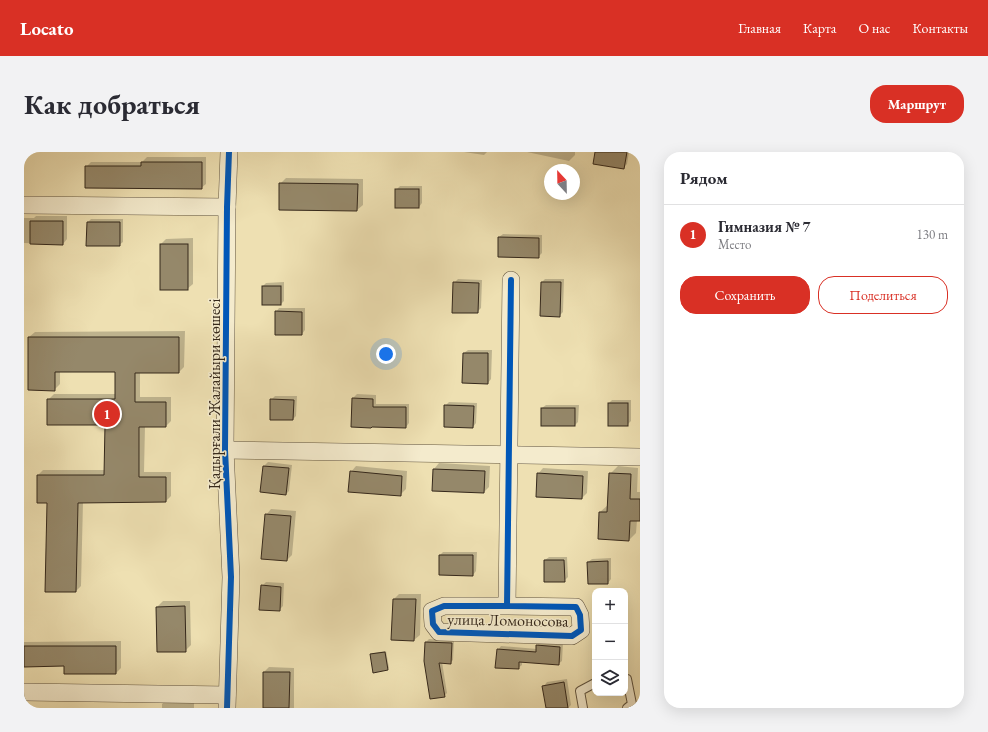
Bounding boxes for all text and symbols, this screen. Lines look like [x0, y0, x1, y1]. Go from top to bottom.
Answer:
text: Locato [20, 16, 74, 41]
text: Главная [738, 19, 781, 37]
text: Карта [803, 19, 836, 37]
text: О нас [858, 19, 890, 37]
text: Контакты [912, 19, 968, 37]
button: Маршрут [870, 85, 964, 123]
text: Как добраться [24, 86, 200, 122]
north arrow [544, 164, 580, 200]
text: Рядом [680, 167, 728, 189]
text: Гимназия № 7 [718, 217, 811, 236]
text: 1 [690, 226, 696, 243]
text: 130 m [917, 226, 948, 243]
text: Место [718, 236, 751, 253]
button: Сохранить [680, 276, 810, 314]
button: Поделиться [818, 276, 948, 314]
street label: Қадырғали Жалайыри көшесі [204, 298, 225, 489]
your location [376, 344, 396, 364]
pin: 1 [94, 399, 120, 429]
map controls [592, 588, 628, 696]
button: + [592, 588, 628, 624]
street label: улица Ломоносова [447, 608, 569, 632]
button: − [592, 624, 628, 660]
button: layers [592, 660, 628, 696]

